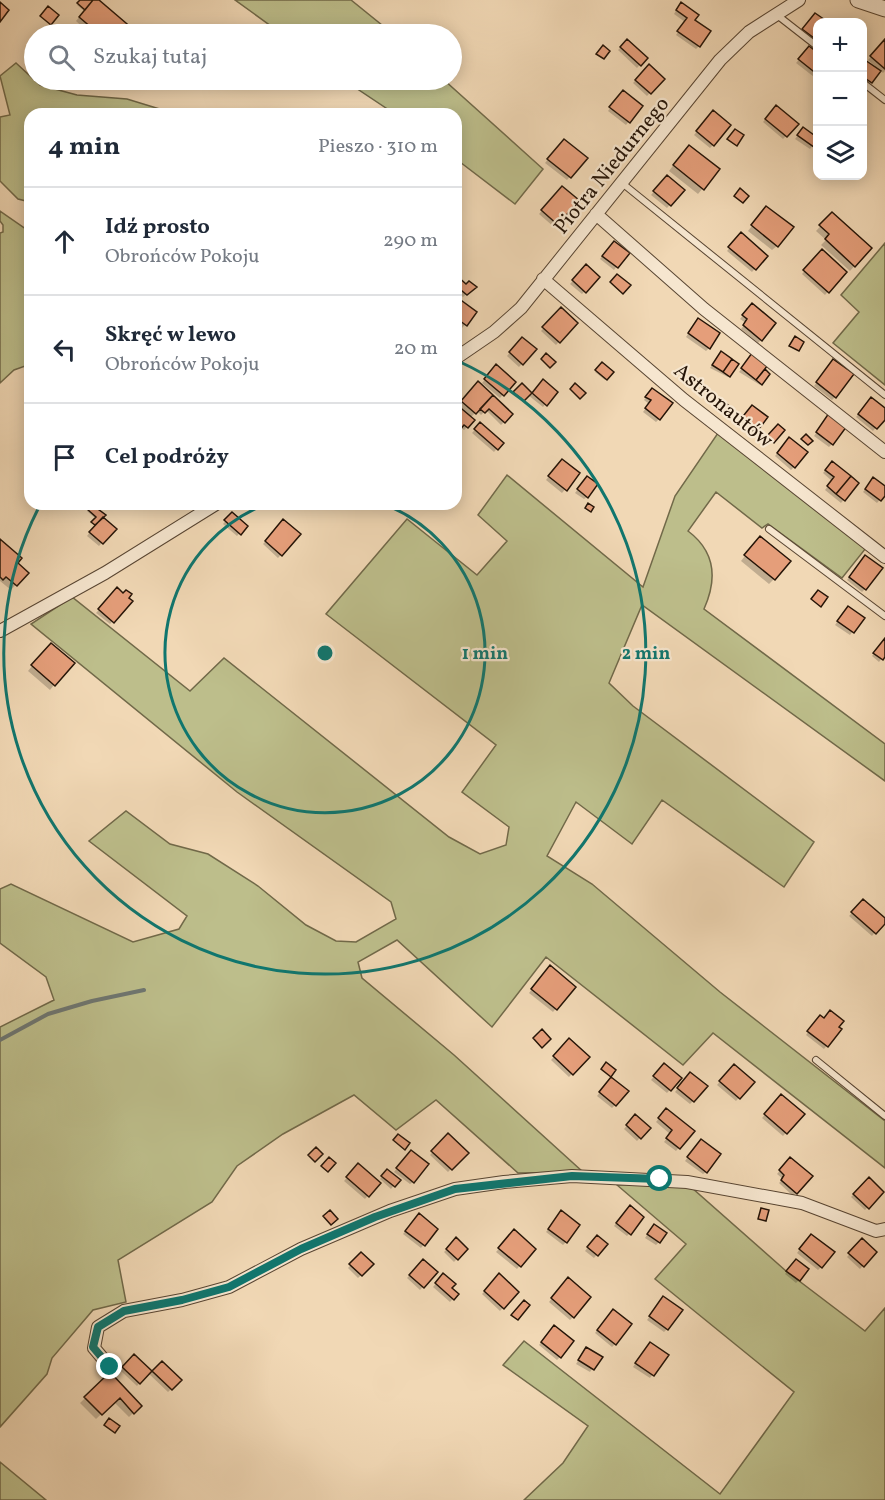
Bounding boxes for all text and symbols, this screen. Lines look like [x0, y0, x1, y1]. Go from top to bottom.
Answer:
map controls [813, 18, 867, 180]
button: + [813, 18, 867, 72]
search box [24, 24, 462, 90]
icon: search [45, 41, 78, 74]
text: Szukaj tutaj [93, 42, 207, 73]
button: − [813, 72, 867, 126]
street label: Piotra Niedurnego [548, 91, 677, 241]
button: layers [813, 126, 867, 180]
text: 4 min [48, 129, 120, 165]
text: Pieszo · 310 m [318, 133, 438, 161]
text: Idź prosto [105, 212, 210, 243]
icon: ahead [48, 225, 81, 258]
text: 290 m [383, 227, 438, 255]
text: Obrońców Pokoju [105, 243, 260, 271]
text: Skręć w lewo [105, 320, 236, 351]
icon: left [48, 333, 81, 366]
text: 20 m [394, 335, 438, 363]
text: Obrońców Pokoju [105, 351, 260, 379]
street label: Astronautów [667, 357, 779, 455]
icon: arrive [48, 441, 81, 474]
text: Cel podróży [105, 442, 229, 473]
text: 1 min [462, 642, 508, 667]
text: 2 min [622, 642, 670, 667]
centre of rings [315, 643, 335, 663]
route start [646, 1165, 672, 1191]
route end [96, 1353, 122, 1379]

